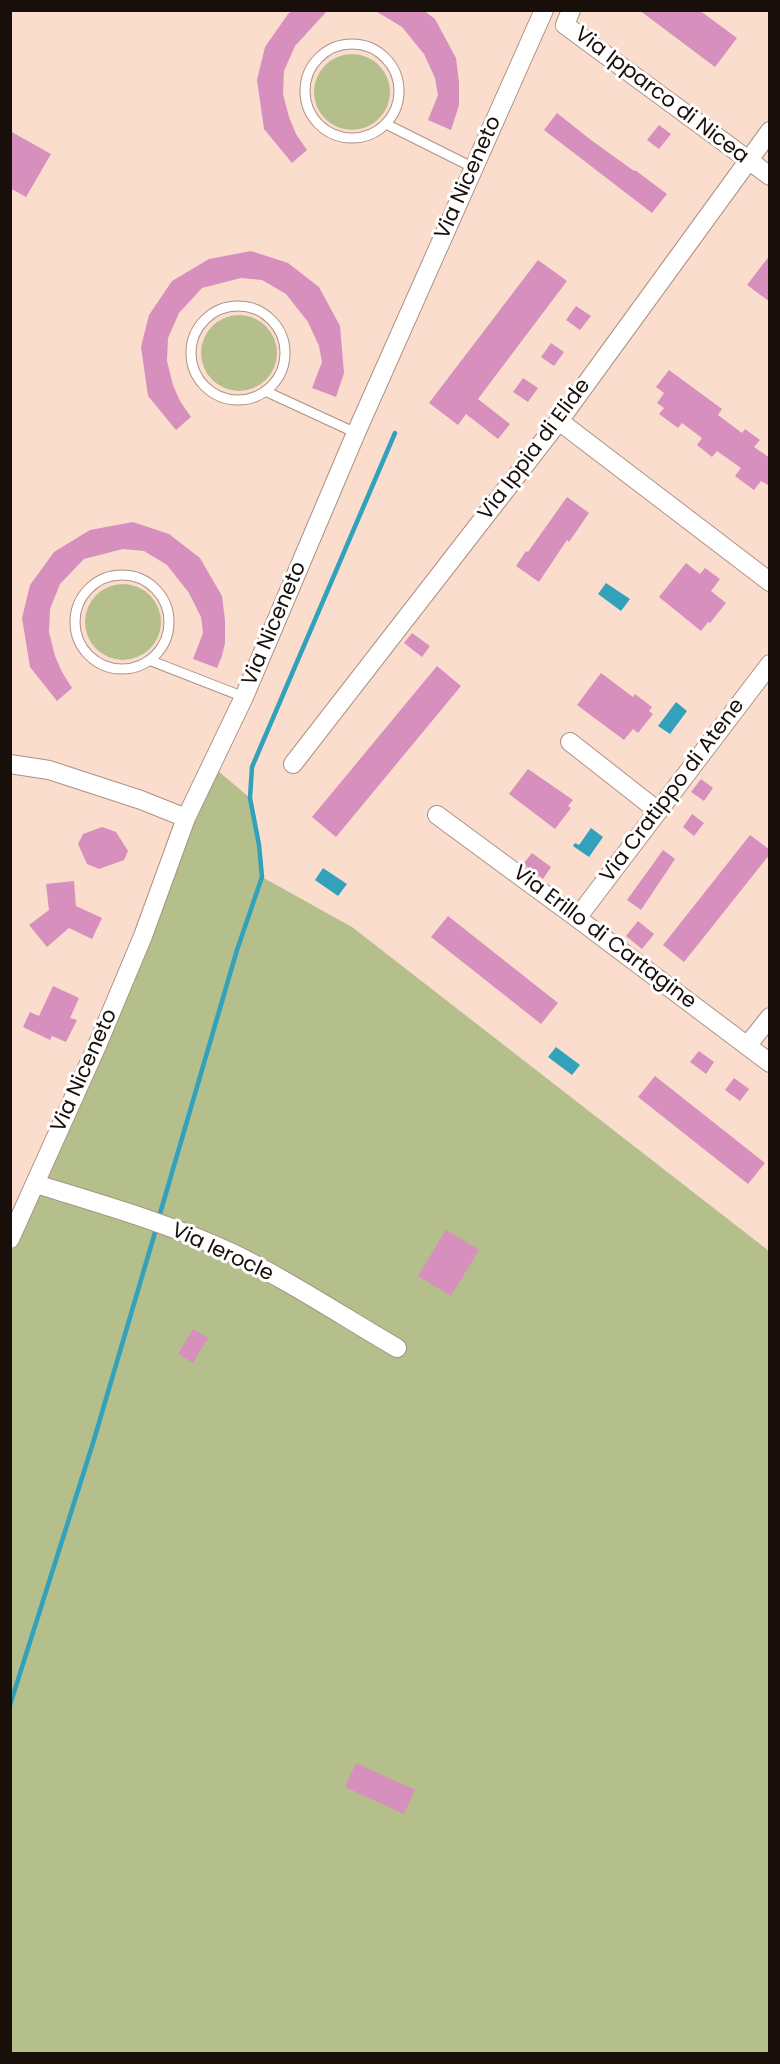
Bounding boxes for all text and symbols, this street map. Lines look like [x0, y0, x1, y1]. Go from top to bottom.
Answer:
street label: Via Ipparco di Nicea [569, 22, 753, 170]
street label: Via Niceneto [431, 112, 507, 244]
street label: Via Ippia di Elide [473, 374, 597, 526]
street label: Via Niceneto [238, 558, 312, 690]
street label: Via Cratippo di Atene [596, 694, 750, 888]
street label: Via Erillo di Cartagine [507, 861, 701, 1015]
street label: Via Niceneto [47, 1005, 123, 1137]
street label: Via Ierocle [167, 1218, 277, 1288]

